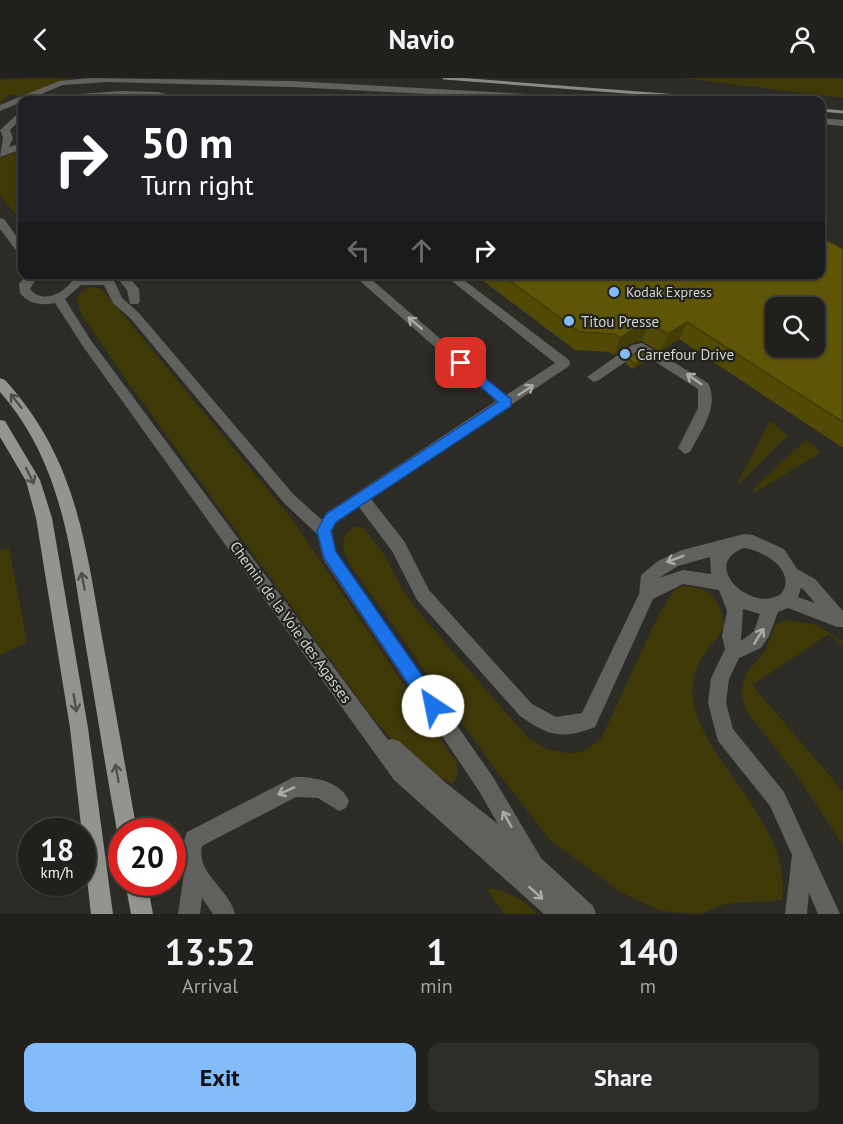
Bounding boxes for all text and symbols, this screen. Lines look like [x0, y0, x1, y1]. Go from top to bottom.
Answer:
text: Navio [389, 22, 454, 56]
icon: back [24, 23, 57, 56]
icon: person [786, 23, 819, 56]
text: 50 m [141, 115, 233, 170]
icon: right [42, 120, 120, 198]
text: Turn right [141, 168, 254, 202]
icon: left [342, 234, 375, 267]
icon: ahead [405, 234, 438, 267]
icon: right [468, 234, 501, 267]
place label: Kodak Express [626, 283, 712, 301]
marker: Kodak Express [607, 285, 621, 299]
map controls [765, 297, 825, 357]
button: search [765, 297, 825, 357]
place label: Titou Presse [581, 312, 659, 331]
marker: Titou Presse [562, 314, 576, 328]
one-way arrow [408, 316, 423, 330]
pin [435, 337, 486, 388]
place label: Carrefour Drive [637, 345, 734, 364]
icon: arrive [444, 346, 477, 379]
marker: Carrefour Drive [618, 347, 632, 361]
one-way arrow [687, 373, 703, 385]
one-way arrow [517, 384, 534, 396]
one-way arrow [10, 393, 23, 409]
one-way arrow [24, 466, 36, 484]
street label: Chemin de la Voie des Agasses [226, 537, 356, 707]
one-way arrow [667, 554, 685, 565]
one-way arrow [77, 572, 88, 592]
one-way arrow [754, 628, 766, 645]
position arrow [401, 674, 465, 738]
one-way arrow [70, 692, 81, 712]
one-way arrow [111, 764, 122, 784]
one-way arrow [277, 786, 296, 797]
one-way arrow [501, 811, 513, 828]
speed limit sign: 20 [108, 818, 186, 896]
text: 18 [40, 830, 74, 869]
text: km/h [41, 863, 73, 882]
one-way arrow [528, 886, 543, 900]
text: 13:52 [164, 928, 256, 975]
text: 1 [426, 928, 447, 975]
text: 140 [617, 928, 679, 975]
text: Arrival [182, 973, 238, 999]
text: min [420, 973, 453, 999]
text: m [640, 973, 656, 999]
button: Exit [24, 1043, 416, 1112]
button: Share [428, 1043, 819, 1112]

